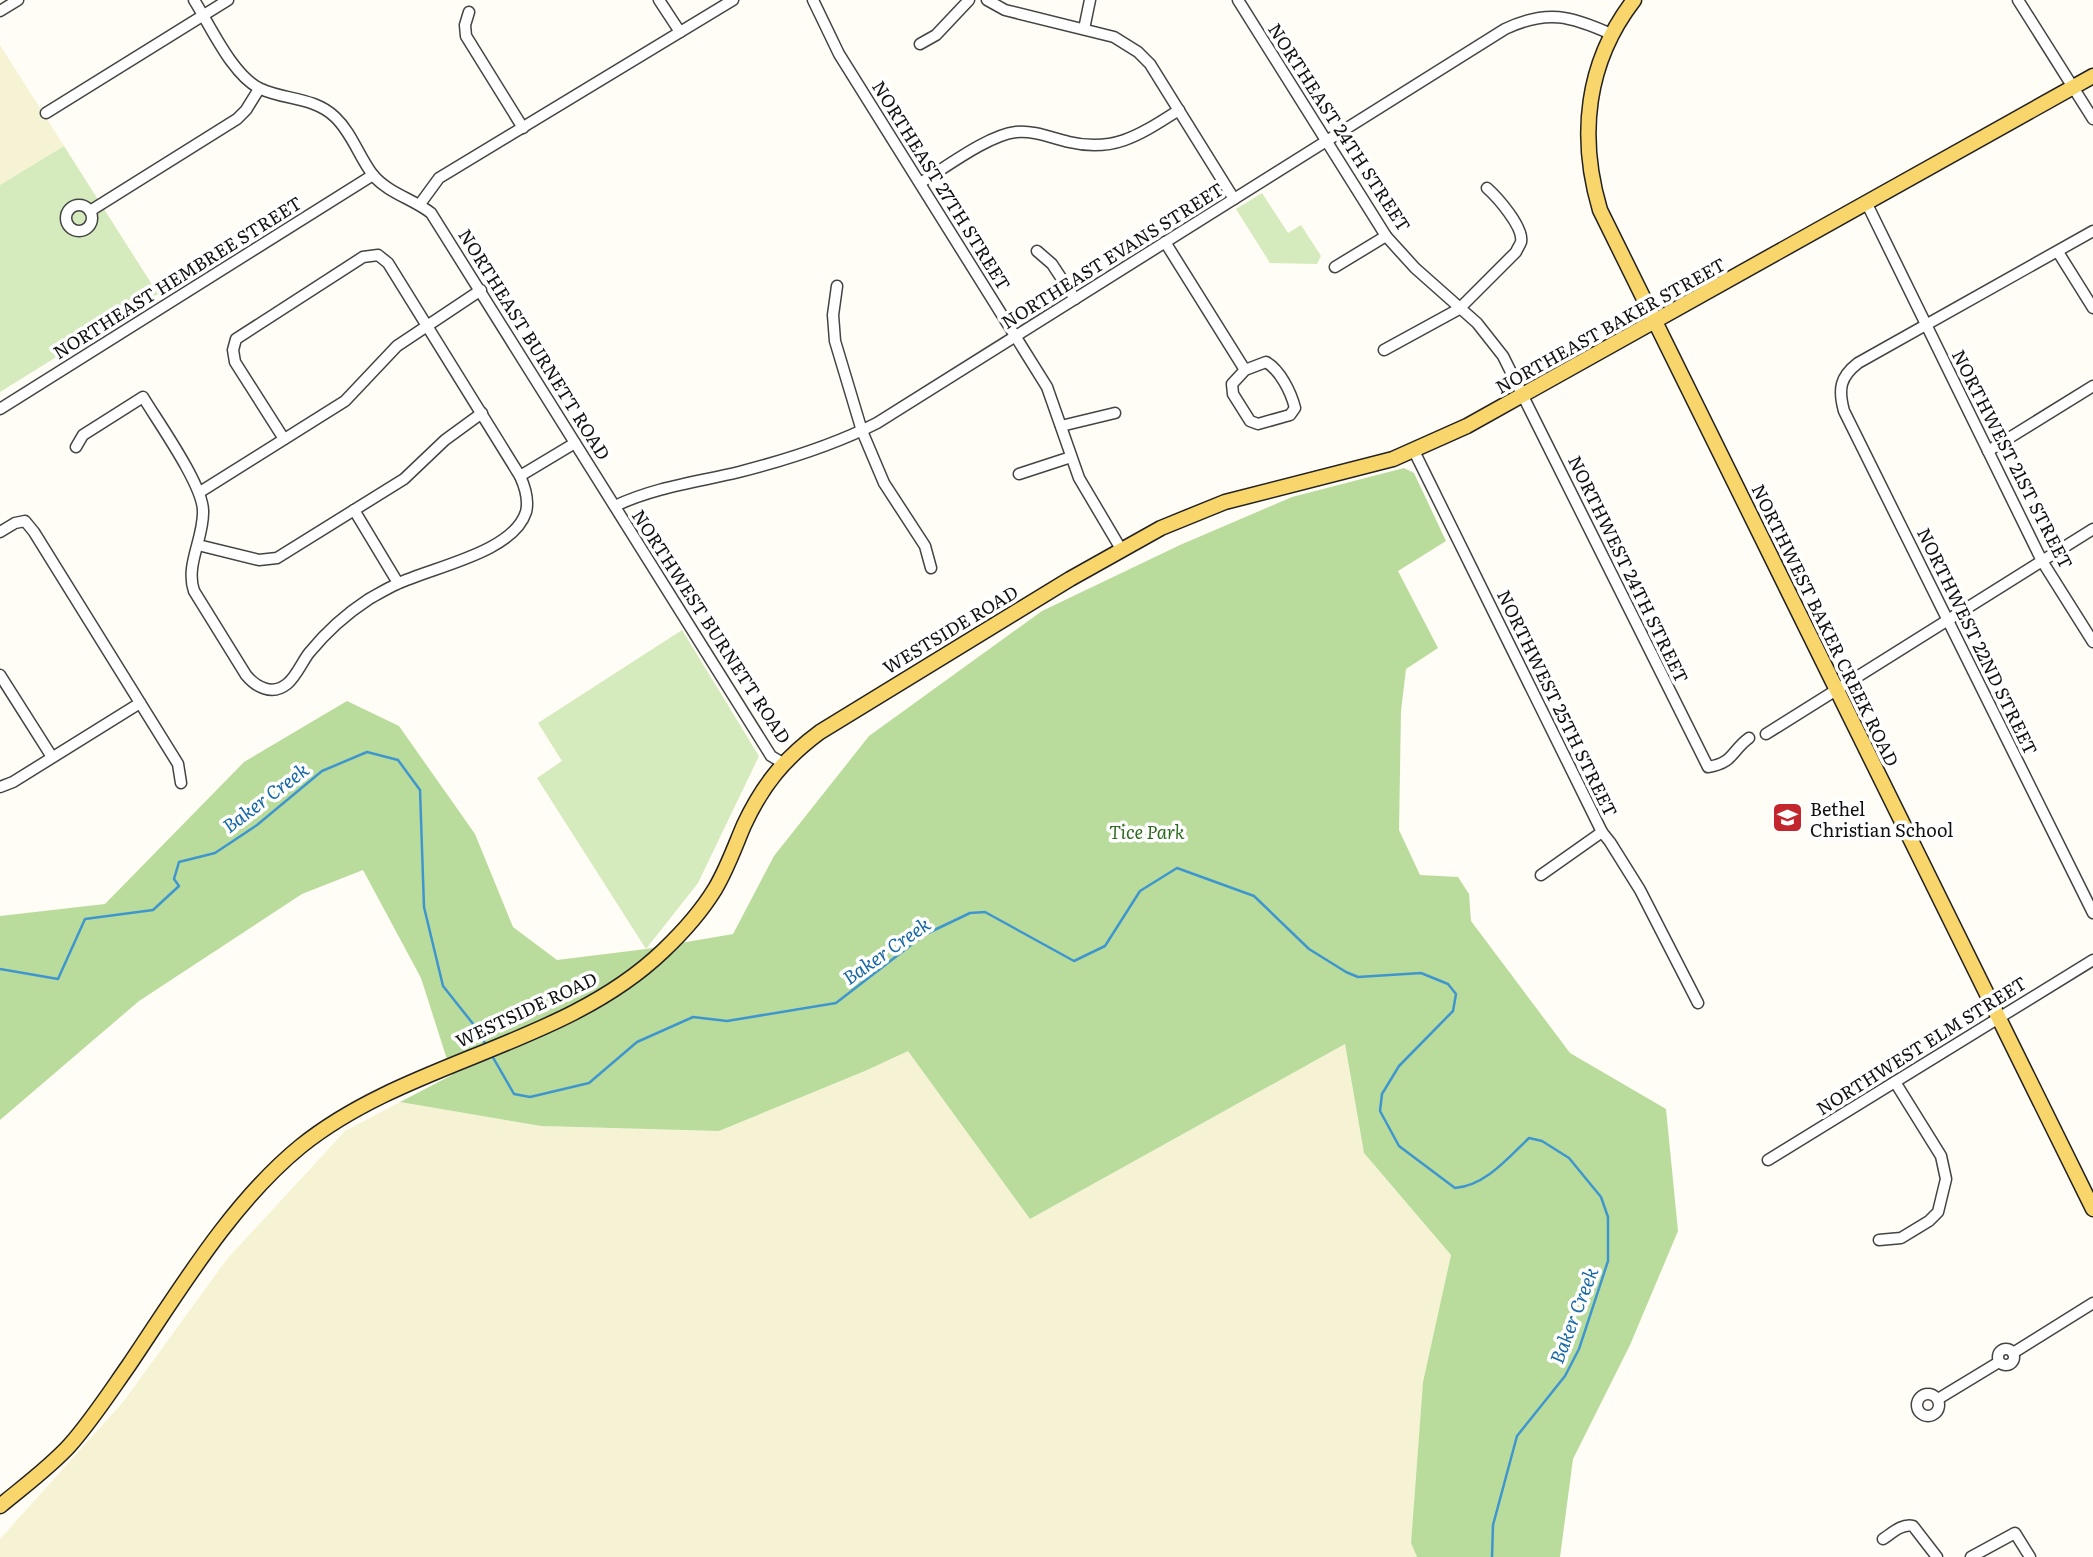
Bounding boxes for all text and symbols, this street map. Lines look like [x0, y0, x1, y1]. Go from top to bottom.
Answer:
street label: NORTHEAST 24TH STREET [1262, 17, 1418, 237]
street label: NORTHEAST 27TH STREET [866, 75, 1018, 295]
street label: NORTHEAST EVANS STREET [995, 175, 1229, 335]
street label: NORTHEAST HEMBREE STREET [47, 189, 307, 365]
street label: NORTHEAST BURNETT ROAD [452, 223, 618, 465]
street label: NORTHEAST BAKER STREET [1490, 250, 1730, 400]
street label: NORTHWEST 21ST STREET [1946, 345, 2080, 573]
street label: NORTHWEST 24TH STREET [1562, 451, 1696, 687]
street label: NORTHWEST BAKER CREEK ROAD [1746, 479, 1906, 771]
street label: NORTHWEST BURNETT ROAD [626, 504, 798, 748]
street label: NORTHWEST 22ND STREET [1911, 523, 2045, 759]
street label: WESTSIDE ROAD [877, 578, 1023, 680]
street label: NORTHWEST 25TH STREET [1491, 585, 1625, 821]
water label: Baker Creek [216, 755, 314, 839]
place label: Bethel Christian School [1810, 795, 1953, 843]
school or university icon: Bethel Christian School [1770, 801, 1804, 835]
park label: Tice Park [1109, 818, 1185, 845]
water label: Baker Creek [836, 909, 936, 991]
street label: WESTSIDE ROAD [451, 964, 601, 1054]
street label: NORTHWEST ELM STREET [1811, 969, 2031, 1121]
water label: Baker Creek [1542, 1262, 1604, 1367]

